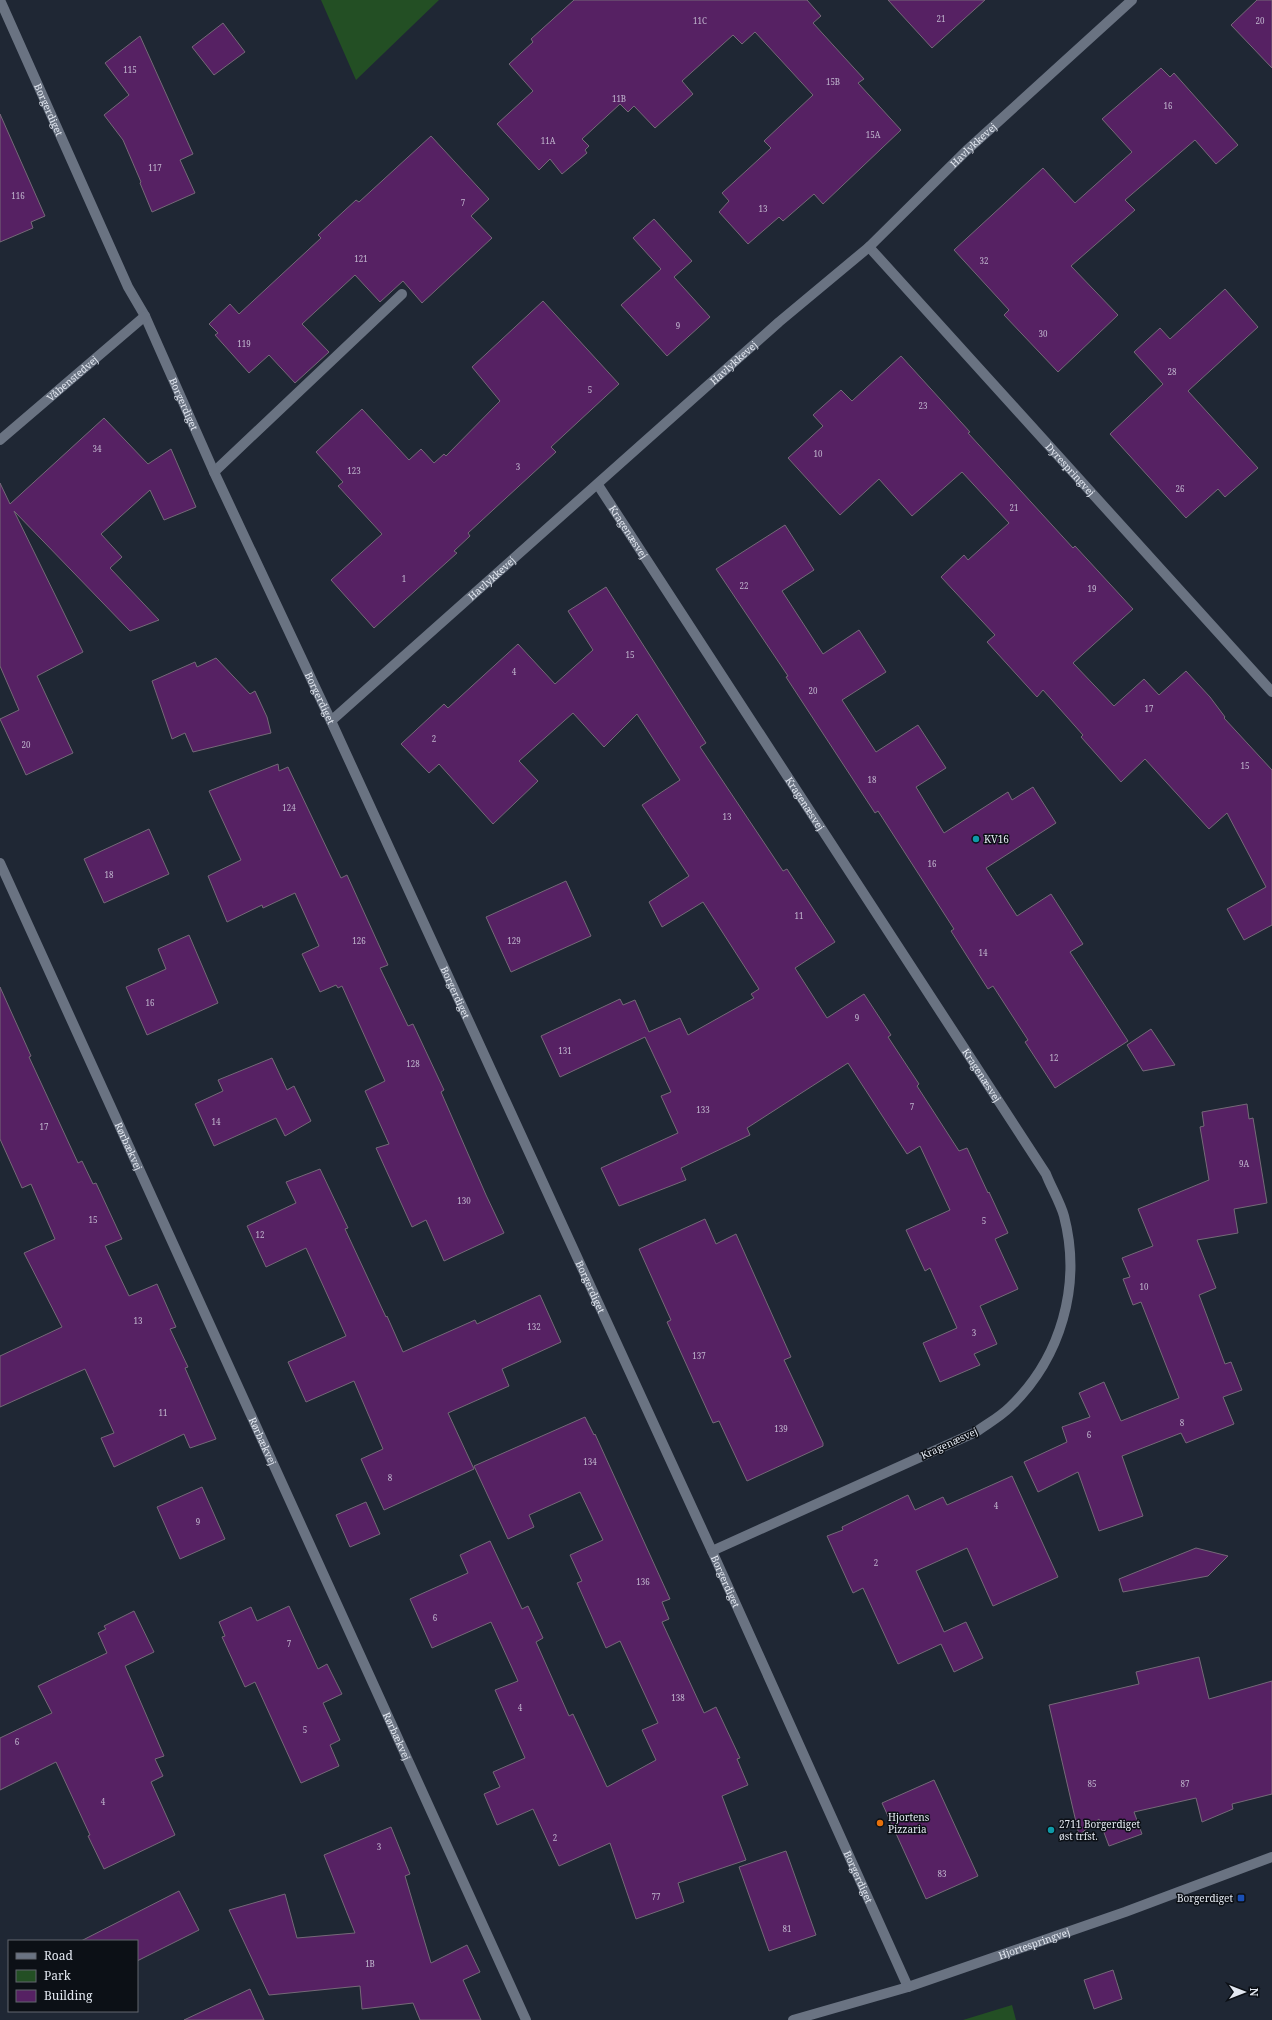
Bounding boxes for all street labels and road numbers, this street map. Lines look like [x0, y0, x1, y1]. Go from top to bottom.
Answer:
street label: Borgerdiget [31, 81, 67, 139]
street label: Havlykkevej [947, 120, 1000, 170]
street label: Havlykkevej [707, 338, 760, 387]
street label: Våbenstedvej [44, 352, 101, 404]
street label: Borgerdiget [166, 375, 202, 433]
street label: Dyrespringvej [1043, 440, 1098, 499]
street label: Kragenæsvej [606, 502, 651, 562]
street label: Havlykkevej [465, 553, 518, 603]
street label: Borgerdiget [302, 669, 339, 727]
street label: Kragenæsvej [783, 774, 828, 833]
street label: Borgerdiget [437, 964, 474, 1021]
street label: Kragenæsvej [959, 1046, 1004, 1105]
street label: Rørbækvej [112, 1120, 146, 1173]
street label: Borgerdiget [573, 1258, 609, 1316]
street label: Rørbækvej [246, 1415, 280, 1467]
street label: Kragenæsvej [918, 1424, 980, 1462]
street label: Borgerdiget [708, 1553, 744, 1610]
street label: Rørbækvej [380, 1710, 414, 1762]
street label: Borgerdiget [841, 1848, 877, 1906]
street label: Hjortespringvej [996, 1925, 1072, 1962]

